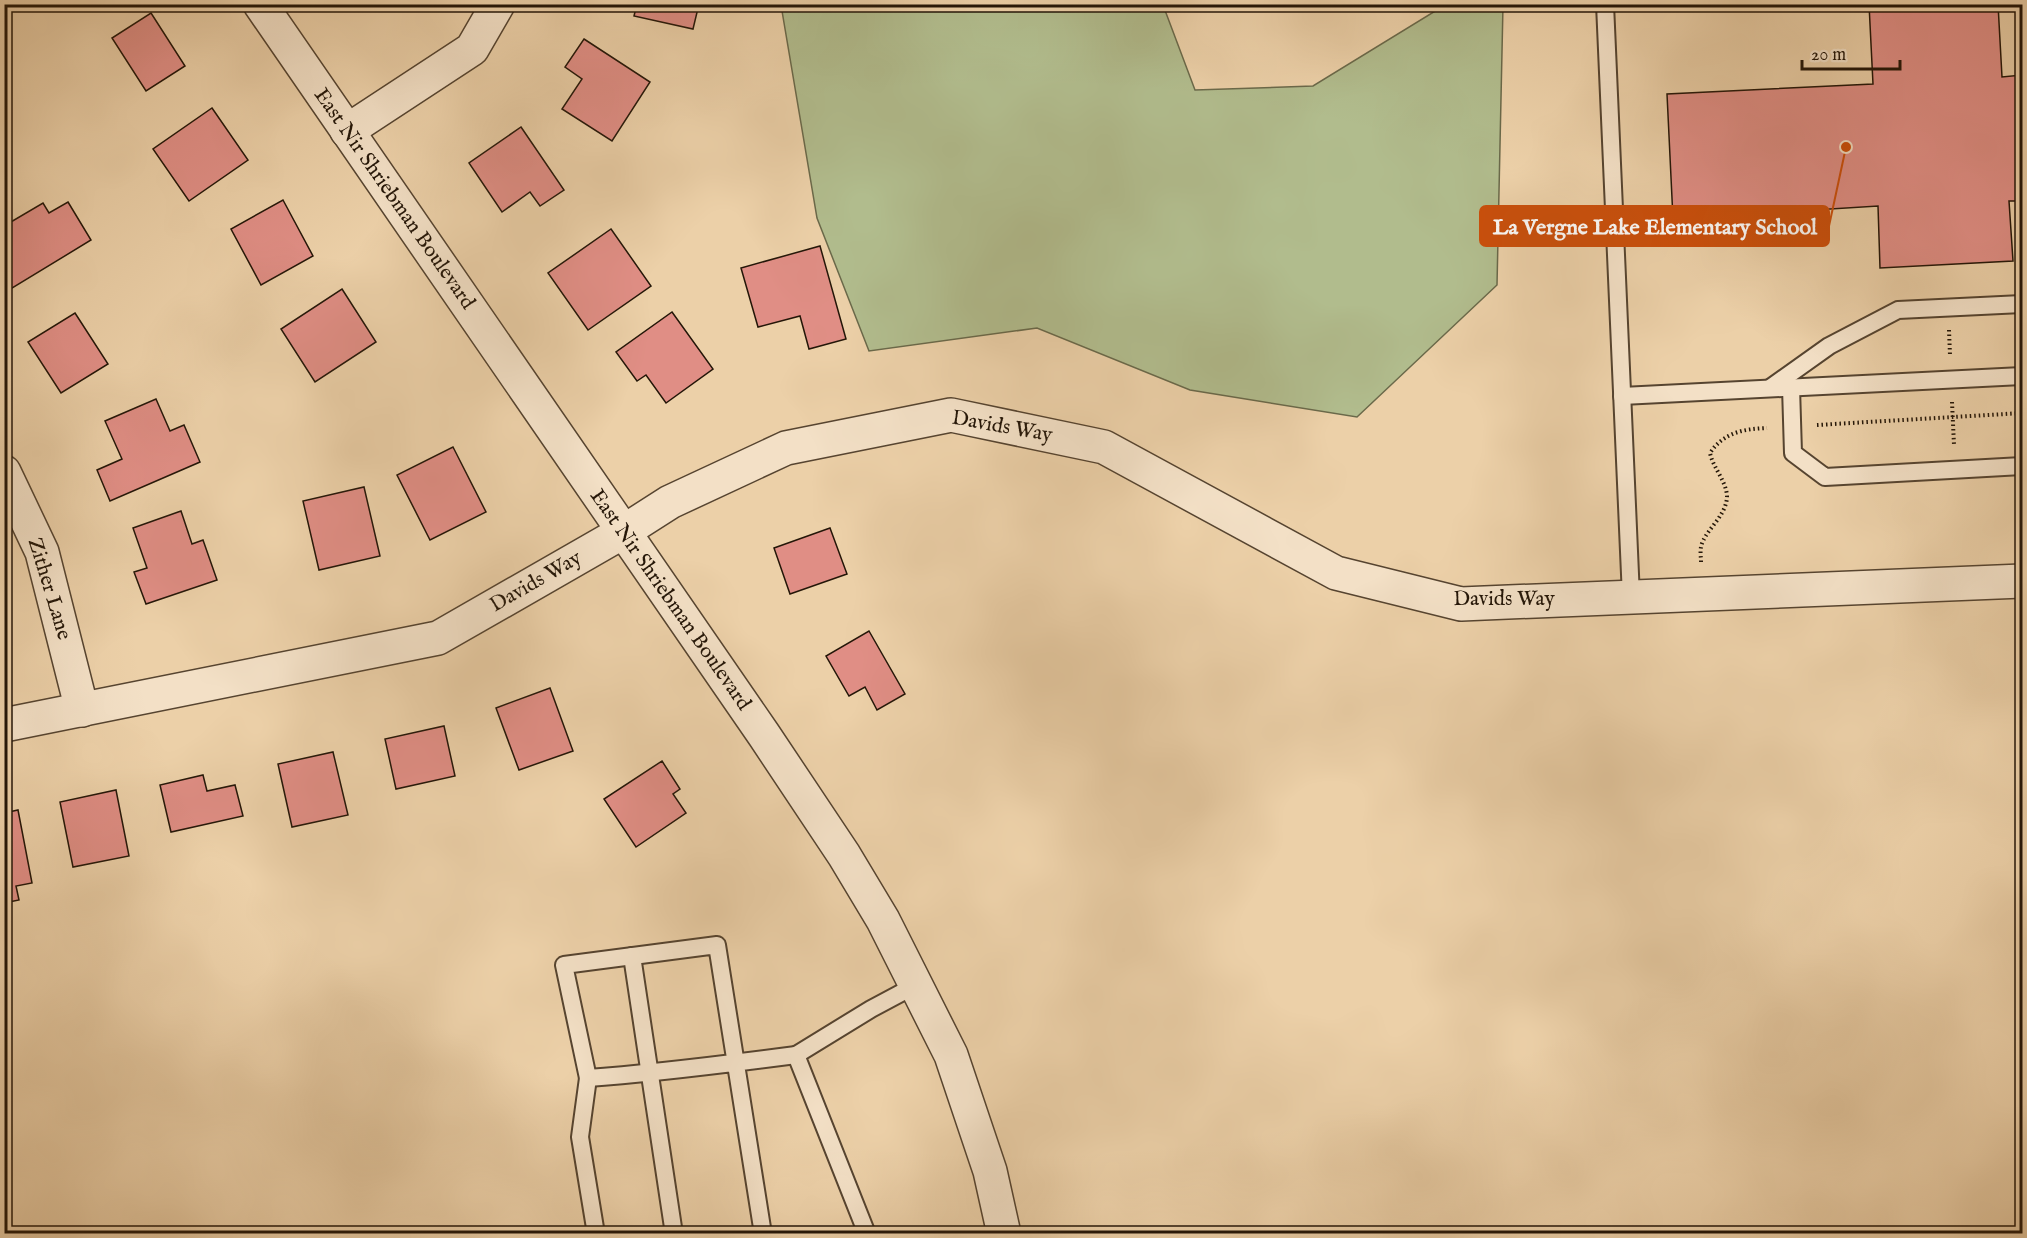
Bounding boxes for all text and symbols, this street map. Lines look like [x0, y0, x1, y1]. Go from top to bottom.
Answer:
scale bar [1802, 33, 1900, 71]
text: 20 m [1811, 44, 1846, 67]
street label: East Nir Shriebman Boulevard [307, 83, 481, 316]
callout: La Vergne Lake Elementary School [1480, 206, 1829, 246]
text: La Vergne Lake Elementary School [1493, 214, 1818, 242]
street label: Davids Way [950, 405, 1055, 449]
street label: East Nir Shriebman Boulevard [583, 484, 757, 717]
street label: Zither Lane [21, 535, 77, 644]
street label: Davids Way [485, 545, 587, 619]
street label: Davids Way [1453, 586, 1555, 613]

